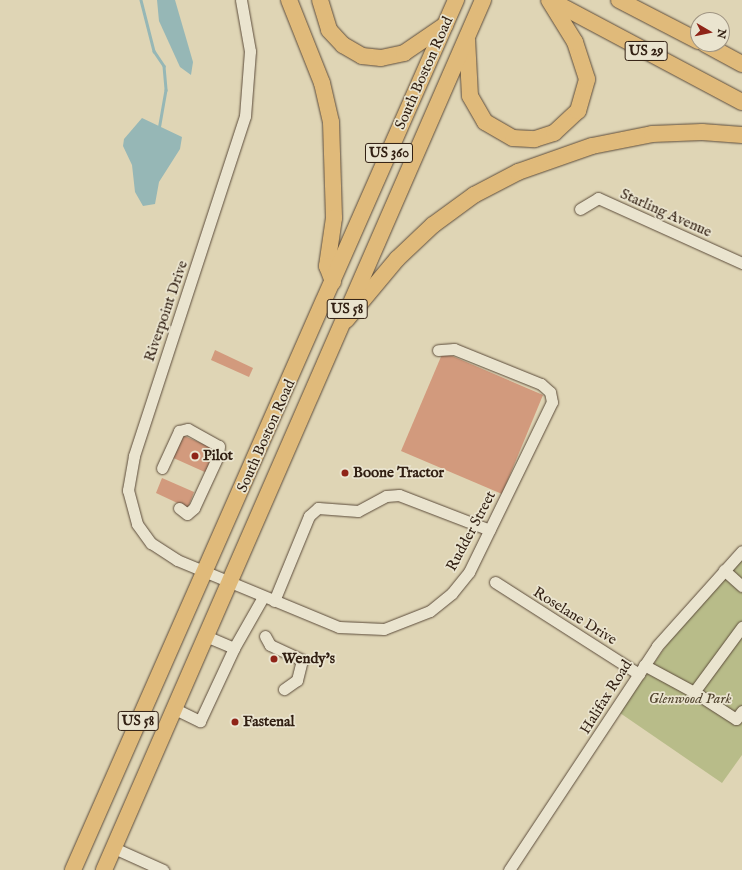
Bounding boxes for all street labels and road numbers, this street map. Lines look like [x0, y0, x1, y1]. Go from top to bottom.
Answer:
street label: South Boston Road [391, 14, 457, 132]
road number: US 29 [624, 39, 668, 63]
road number: US 360 [364, 141, 414, 165]
street label: Starling Avenue [617, 185, 715, 241]
street label: Riverpoint Drive [140, 258, 192, 364]
road number: US 58 [326, 297, 368, 321]
street label: South Boston Road [233, 377, 299, 495]
street label: Rudder Street [442, 488, 500, 574]
street label: Roselane Drive [530, 583, 620, 649]
street label: Halifax Road [576, 657, 636, 737]
road number: US 58 [117, 709, 159, 733]

